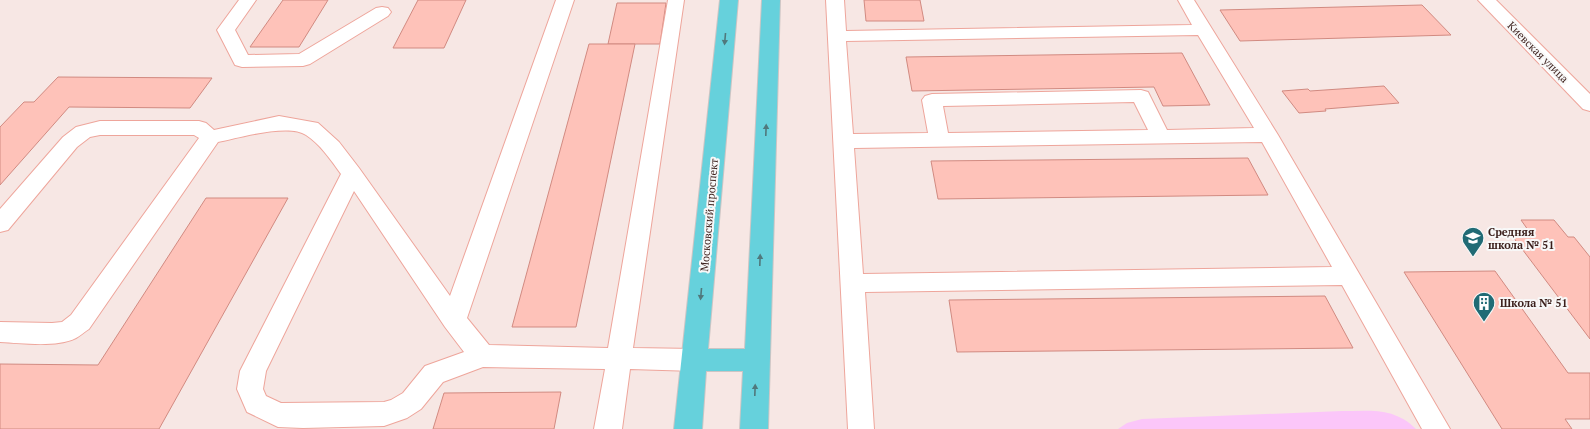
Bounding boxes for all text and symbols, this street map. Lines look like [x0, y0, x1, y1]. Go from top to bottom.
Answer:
street label: Киевская улица [1505, 19, 1572, 86]
one-way arrow [722, 33, 729, 45]
one-way arrow [763, 123, 769, 136]
street label: Московский проспект [697, 157, 721, 272]
school or university icon: Средняя школа № 51 [1460, 225, 1486, 258]
place label: Средняя школа № 51 [1488, 225, 1554, 252]
one-way arrow [757, 254, 764, 266]
one-way arrow [698, 288, 704, 300]
building icon: Школа № 51 [1471, 290, 1497, 323]
place label: Школа № 51 [1500, 296, 1568, 310]
one-way arrow [752, 384, 759, 396]

